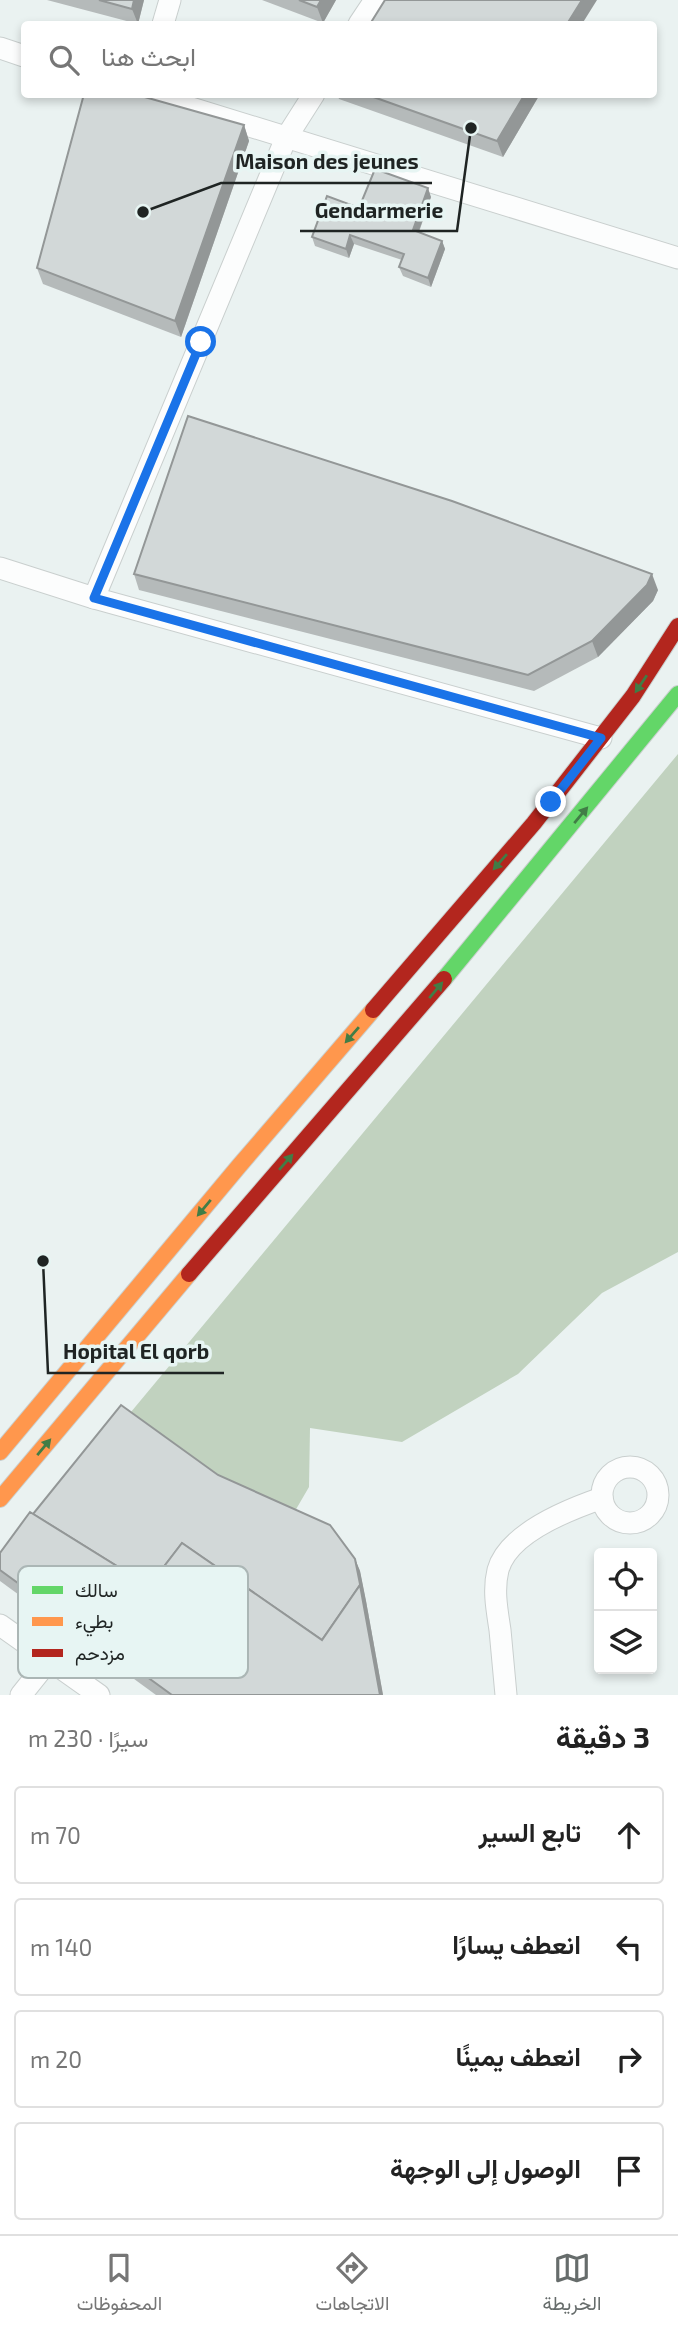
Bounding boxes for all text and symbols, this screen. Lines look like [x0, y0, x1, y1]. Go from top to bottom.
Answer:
search box [21, 21, 657, 98]
text: ابحث هنا [101, 40, 196, 71]
icon: search [45, 41, 83, 79]
callout: Maison des jeunes [221, 141, 432, 183]
text: Maison des jeunes [235, 148, 419, 173]
callout: Gendarmerie [300, 189, 457, 231]
text: Gendarmerie [315, 197, 443, 222]
route start [185, 326, 216, 357]
one-way arrow [634, 675, 648, 693]
route end [535, 786, 566, 817]
one-way arrow [573, 806, 588, 823]
one-way arrow [493, 854, 508, 871]
one-way arrow [428, 981, 443, 998]
one-way arrow [345, 1026, 360, 1043]
one-way arrow [278, 1153, 293, 1170]
one-way arrow [197, 1199, 212, 1216]
callout: Hopital El qorb [48, 1331, 224, 1373]
text: Hopital El qorb [63, 1338, 209, 1363]
one-way arrow [36, 1438, 51, 1456]
map controls [594, 1548, 657, 1674]
button: locate [594, 1548, 657, 1611]
legend [18, 1566, 248, 1678]
text: سالك [75, 1578, 118, 1601]
text: بطيء [75, 1609, 113, 1637]
button: layers [594, 1611, 657, 1674]
text: مزدحم [75, 1641, 125, 1666]
text: 3 دقيقة [556, 1718, 650, 1754]
text: سيرًا · 230 m [28, 1724, 149, 1752]
text: تابع السير [478, 1816, 581, 1847]
icon: ahead [610, 1816, 648, 1854]
text: 70 m [30, 1821, 81, 1849]
text: انعطف يسارًا [452, 1928, 581, 1959]
icon: left [610, 1928, 648, 1966]
text: 140 m [30, 1933, 92, 1961]
text: انعطف يمينًا [456, 2040, 581, 2071]
icon: right [610, 2040, 648, 2078]
text: 20 m [30, 2045, 82, 2073]
text: الوصول إلى الوجهة [390, 2152, 581, 2183]
icon: arrive [610, 2152, 648, 2190]
tab: المحفوظات [77, 2249, 162, 2320]
tab: الاتجاهات [316, 2249, 389, 2320]
tab: الخريطة [543, 2249, 601, 2320]

